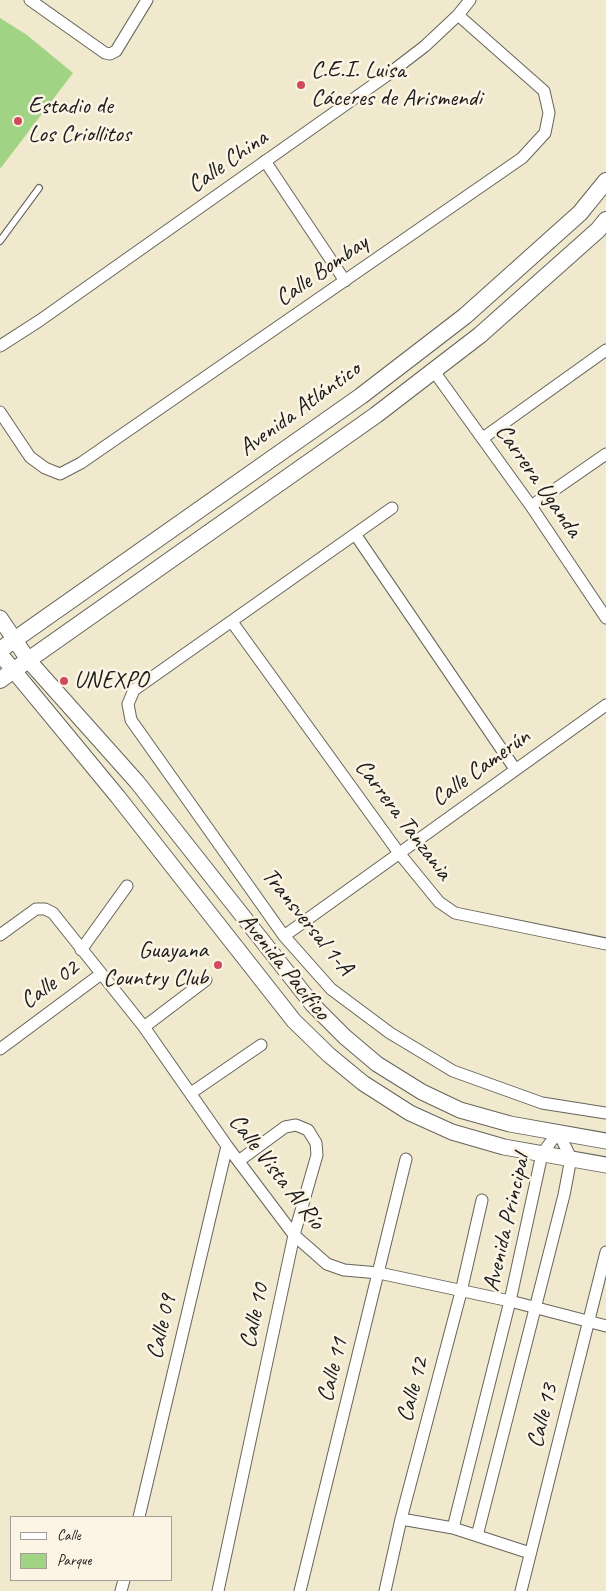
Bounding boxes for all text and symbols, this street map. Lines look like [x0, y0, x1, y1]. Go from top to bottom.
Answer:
place label: C.E.I. Luisa Cáceres de Arismendi [311, 57, 482, 113]
marker: C.E.I. Luisa Cáceres de Arismendi [295, 79, 307, 91]
place label: Estadio de Los Criollitos [28, 93, 131, 149]
marker: Estadio de Los Criollitos [12, 115, 24, 127]
street label: Calle China [183, 124, 273, 200]
street label: Calle Bombay [270, 229, 374, 313]
street label: Avenida Atlántico [234, 355, 366, 463]
street label: Carrera Uganda [488, 419, 588, 543]
place label: UNEXPO [74, 667, 148, 695]
marker: UNEXPO [58, 675, 70, 687]
street label: Calle Camerún [426, 723, 536, 813]
street label: Carrera Tanzania [348, 754, 458, 886]
street label: Transversal 1-A [255, 862, 359, 982]
street label: Avenida Pacífico [232, 908, 336, 1026]
place label: Guayana Country Club [103, 937, 208, 993]
street label: Calle 02 [15, 954, 85, 1016]
marker: Guayana Country Club [212, 959, 224, 971]
street label: Calle Vista Al Río [222, 1108, 330, 1236]
street label: Avenida Principal [477, 1152, 537, 1294]
street label: Calle 10 [234, 1281, 276, 1351]
street label: Calle 09 [141, 1292, 183, 1362]
street label: Calle 11 [311, 1335, 355, 1405]
street label: Calle 12 [391, 1355, 435, 1425]
street label: Calle 13 [521, 1381, 565, 1451]
legend [10, 1516, 172, 1581]
text: Calle [57, 1526, 81, 1545]
text: Parque [57, 1551, 91, 1570]

